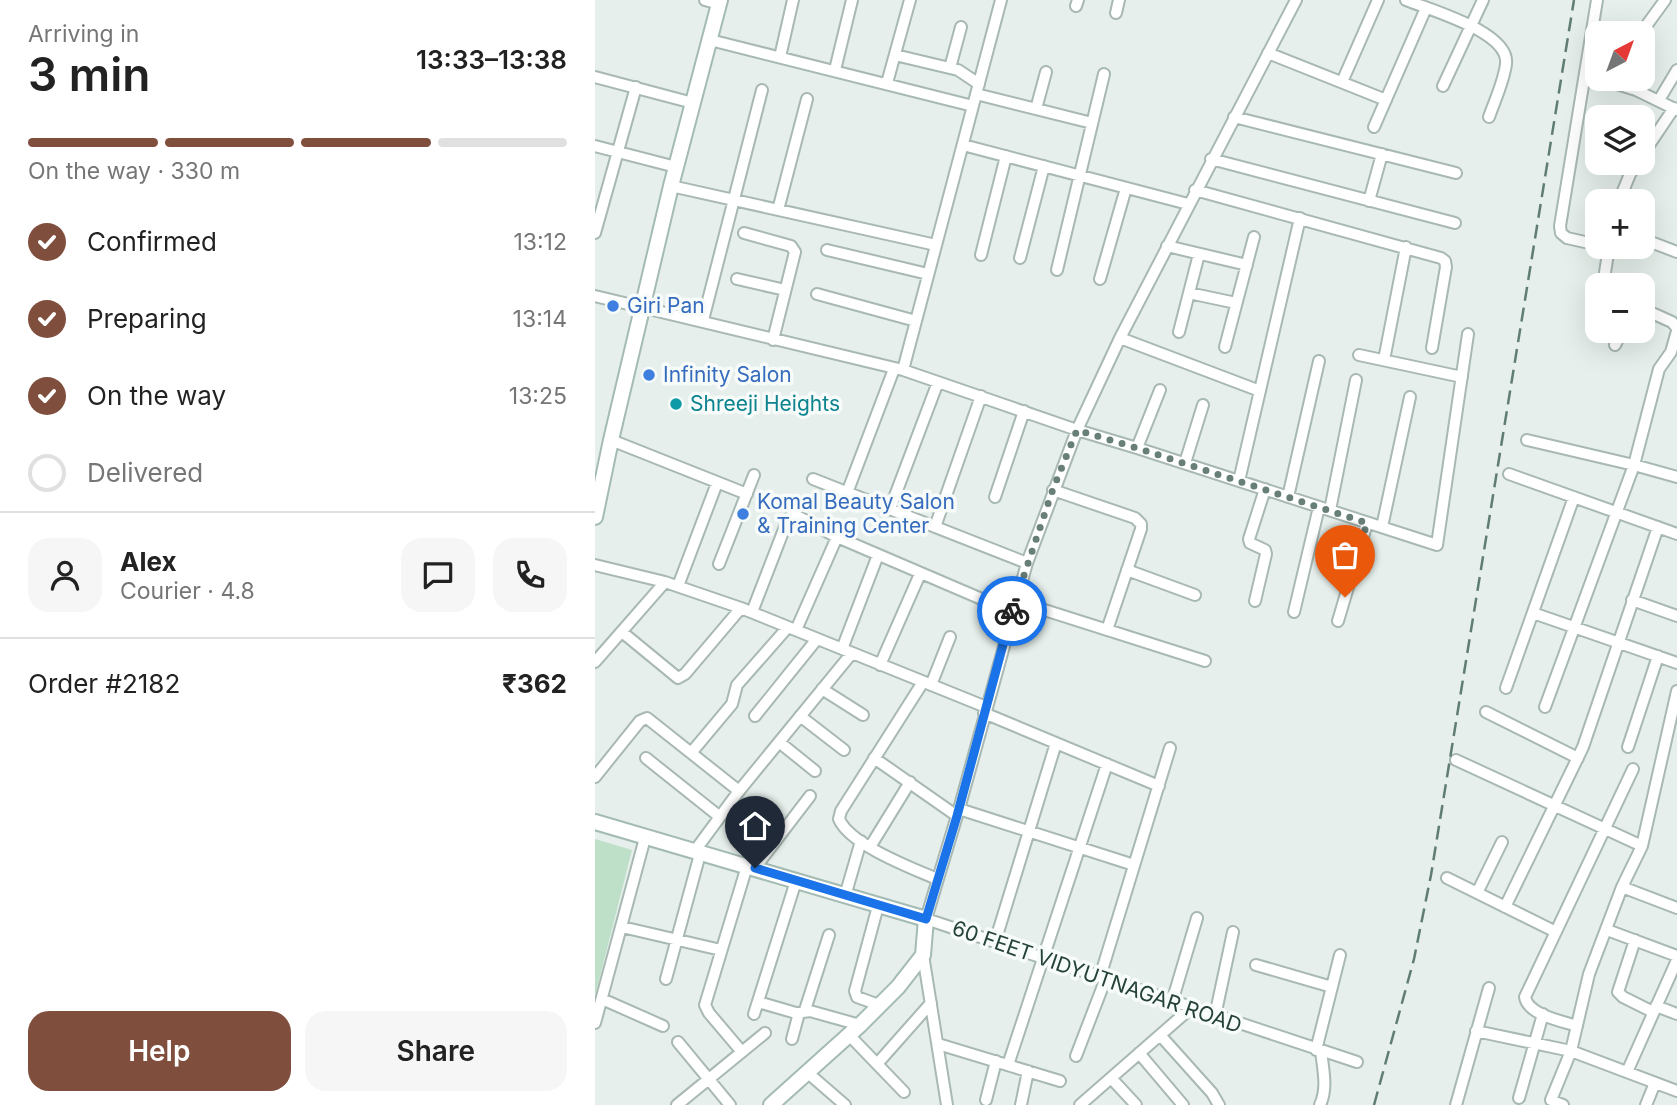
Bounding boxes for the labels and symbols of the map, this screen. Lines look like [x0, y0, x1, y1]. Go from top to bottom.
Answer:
north arrow [1585, 21, 1655, 91]
place label: Giri Pan [627, 293, 705, 318]
marker: Giri Pan [605, 298, 621, 314]
place label: Infinity Salon [663, 362, 792, 387]
marker: Infinity Salon [641, 367, 657, 383]
place label: Shreeji Heights [690, 391, 840, 416]
marker: Shreeji Heights [668, 396, 684, 412]
place label: Komal Beauty Salon & Training Center [757, 489, 955, 538]
marker: Komal Beauty Salon & Training Center [735, 506, 751, 522]
pin [1315, 525, 1375, 597]
courier [977, 576, 1047, 646]
pin [725, 796, 785, 868]
street label: 60 FEET VIDYUTNAGAR ROAD [949, 915, 1245, 1038]

